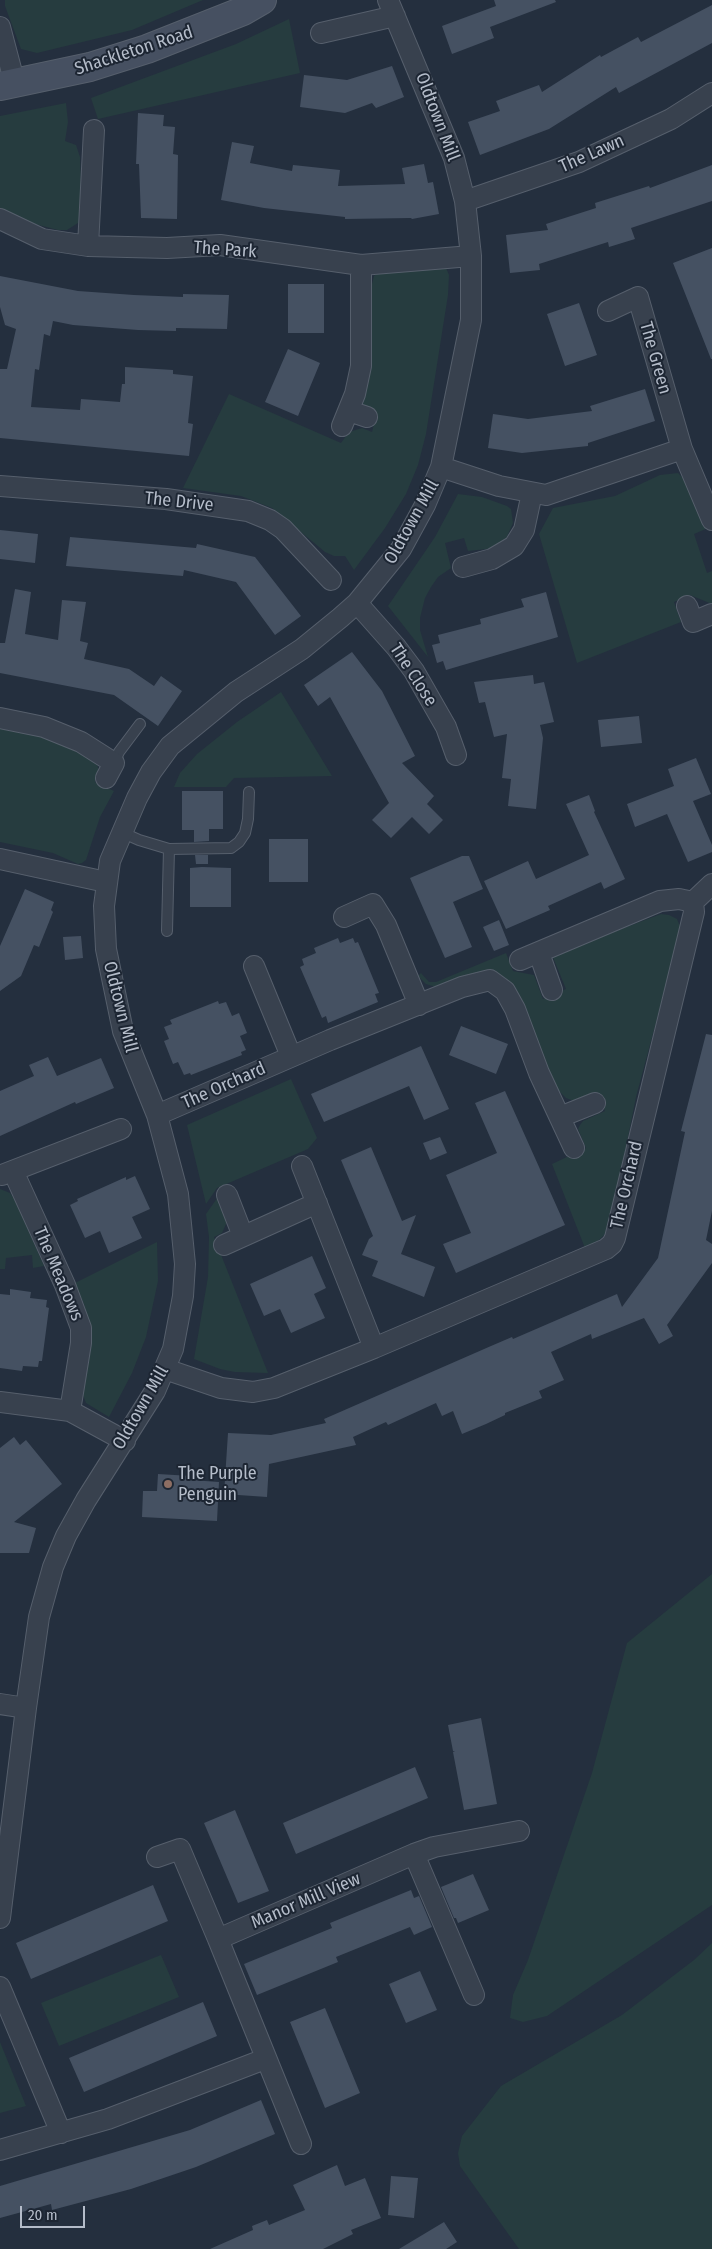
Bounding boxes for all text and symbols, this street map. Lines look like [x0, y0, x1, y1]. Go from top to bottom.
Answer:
street label: Shackleton Road [72, 22, 196, 80]
street label: Oldtown Mill [410, 70, 464, 164]
street label: The Lawn [556, 130, 628, 178]
street label: The Park [193, 237, 257, 263]
street label: The Green [634, 319, 676, 397]
street label: Oldtown Mill [380, 476, 444, 568]
street label: The Drive [144, 488, 214, 516]
street label: The Close [385, 640, 441, 710]
street label: Oldtown Mill [98, 959, 142, 1055]
street label: The Orchard [179, 1058, 269, 1114]
street label: The Orchard [606, 1139, 648, 1231]
street label: The Meadows [29, 1224, 87, 1324]
street label: Oldtown Mill [108, 1362, 174, 1454]
place label: The Purple Penguin [178, 1463, 257, 1506]
marker: The Purple Penguin [162, 1478, 174, 1490]
street label: Manor Mill View [248, 1868, 364, 1934]
scale bar [22, 2196, 88, 2228]
text: 20 m [28, 2206, 58, 2224]

